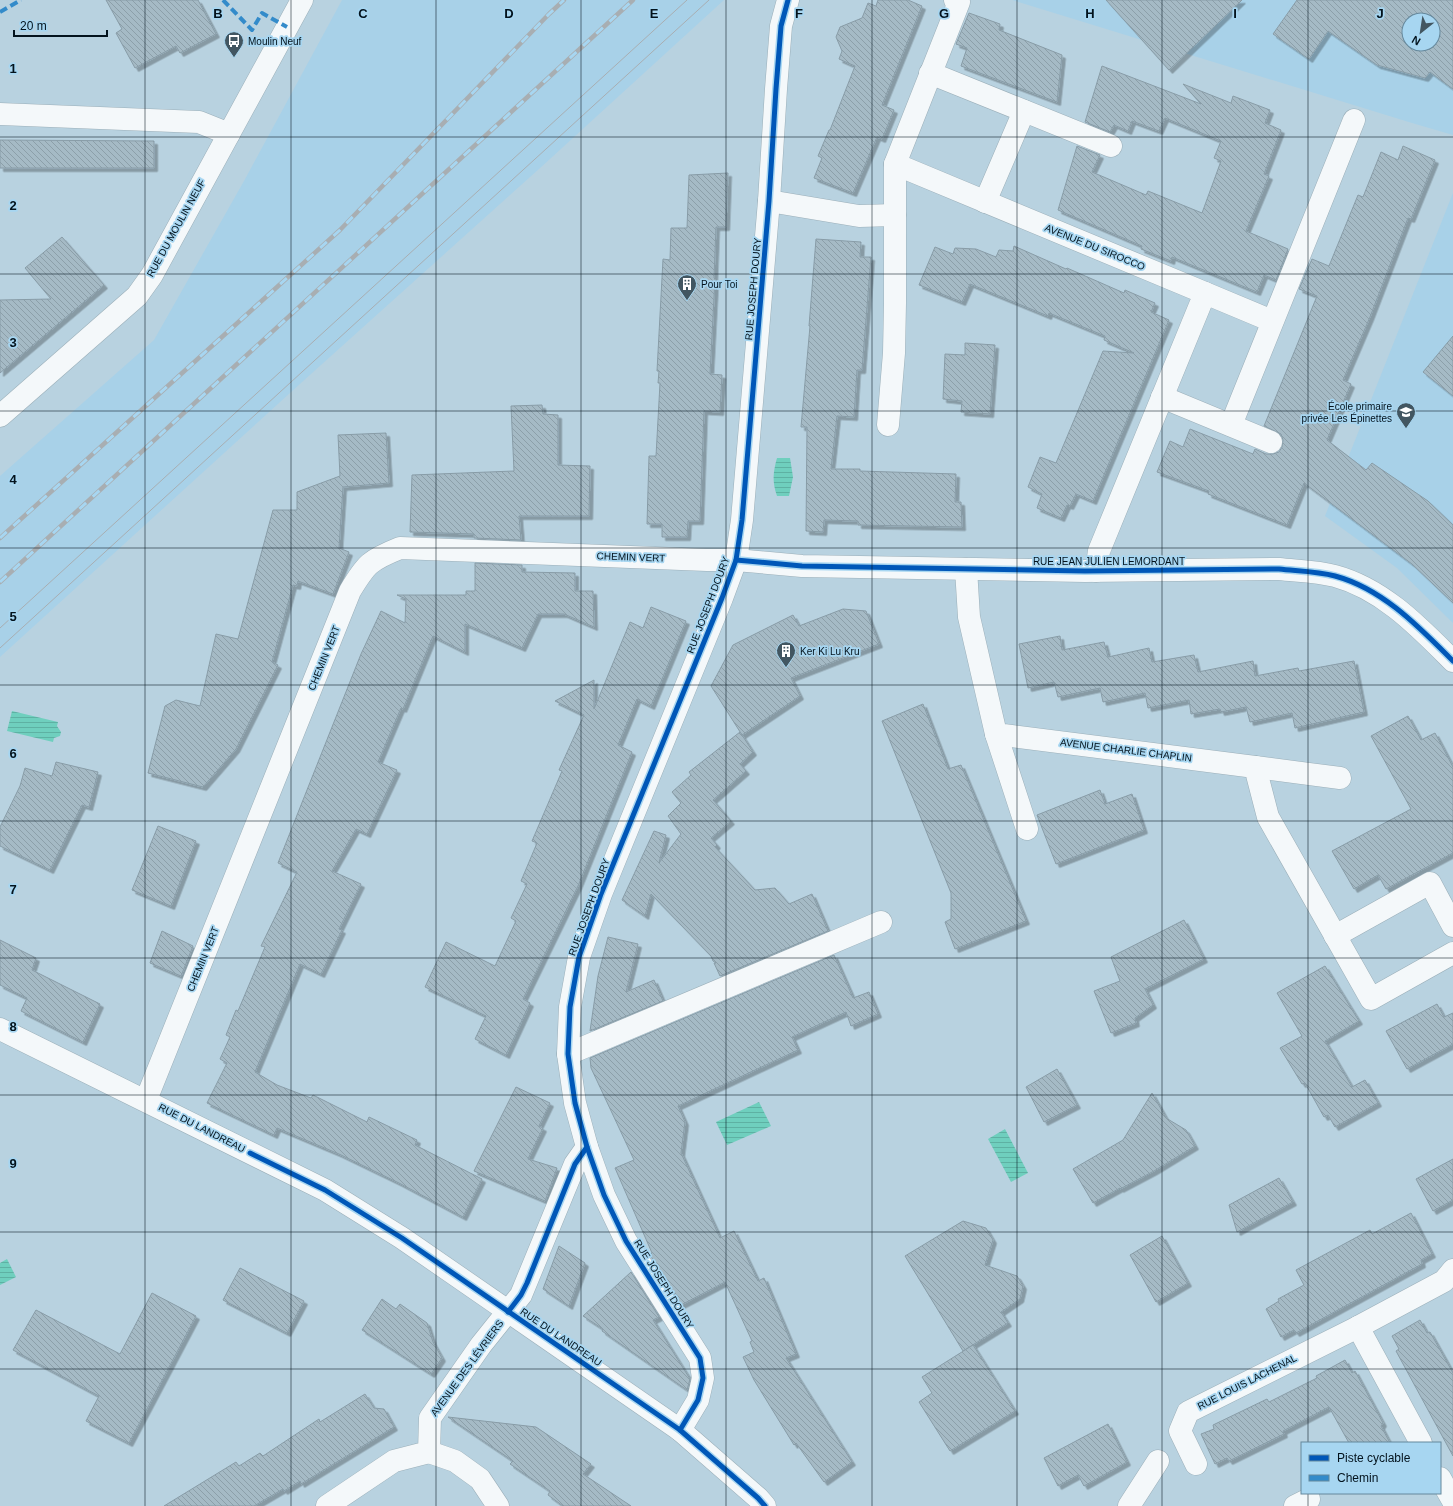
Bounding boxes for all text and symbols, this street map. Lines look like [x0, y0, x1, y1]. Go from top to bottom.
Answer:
text: B [213, 6, 223, 21]
text: C [358, 6, 368, 21]
text: D [504, 6, 514, 21]
text: E [650, 6, 659, 21]
text: F [795, 6, 803, 21]
text: G [939, 6, 949, 21]
text: H [1085, 6, 1095, 21]
text: I [1233, 6, 1237, 21]
text: J [1376, 6, 1384, 21]
scale bar [14, 12, 107, 38]
north arrow [1401, 12, 1441, 52]
text: 20 m [20, 19, 47, 33]
bus stop icon: Moulin Neuf [223, 30, 245, 58]
text: N [1410, 33, 1422, 48]
place label: Moulin Neuf [248, 36, 302, 47]
text: 1 [9, 61, 17, 76]
street label: RUE DU MOULIN NEUF [145, 177, 207, 279]
text: 2 [9, 198, 17, 213]
street label: AVENUE DU SIROCCO [1043, 222, 1147, 272]
street label: RUE JOSEPH DOURY [743, 237, 763, 341]
building icon: Pour Toi [676, 273, 698, 301]
place label: Pour Toi [701, 279, 738, 290]
text: 3 [9, 335, 17, 350]
place label: École primaire privée Les Épinettes [1301, 400, 1392, 424]
school or university icon: École primaire privée Les Épinettes [1395, 401, 1417, 429]
text: 4 [9, 472, 17, 487]
street label: CHEMIN VERT [596, 550, 666, 564]
street label: RUE JOSEPH DOURY [684, 555, 732, 655]
street label: RUE JEAN JULIEN LEMORDANT [1033, 556, 1185, 567]
text: 5 [9, 609, 17, 624]
street label: CHEMIN VERT [306, 624, 342, 692]
building icon: Ker Ki Lu Kru [775, 640, 797, 668]
place label: Ker Ki Lu Kru [800, 646, 859, 657]
street label: AVENUE CHARLIE CHAPLIN [1060, 736, 1192, 764]
text: 6 [9, 746, 17, 761]
street label: RUE JOSEPH DOURY [566, 857, 612, 957]
text: 7 [9, 882, 17, 897]
street label: CHEMIN VERT [185, 925, 221, 993]
text: 8 [9, 1019, 17, 1034]
street label: RUE DU LANDREAU [157, 1101, 247, 1155]
text: 9 [9, 1156, 17, 1171]
street label: RUE JOSEPH DOURY [632, 1238, 696, 1331]
street label: RUE DU LANDREAU [518, 1306, 604, 1368]
street label: AVENUE DES LÉVRIERS [428, 1317, 506, 1418]
street label: RUE LOUIS LACHENAL [1196, 1352, 1299, 1412]
legend [1301, 1442, 1441, 1494]
text: Piste cyclable [1337, 1451, 1411, 1465]
text: Chemin [1337, 1471, 1378, 1485]

